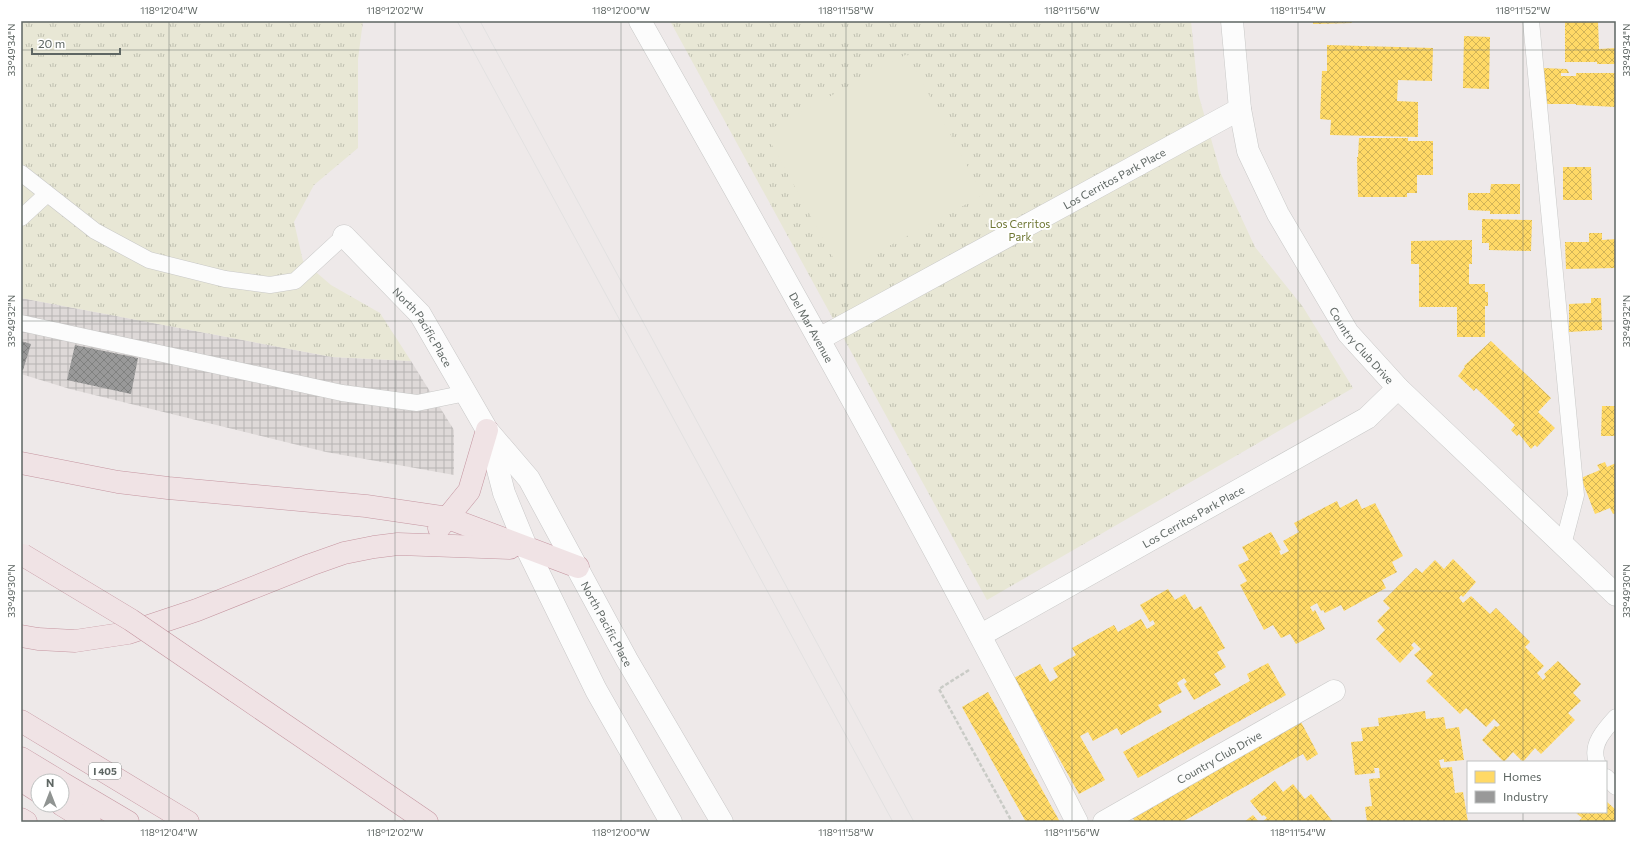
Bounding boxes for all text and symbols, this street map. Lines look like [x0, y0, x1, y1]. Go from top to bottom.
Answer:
text: 118°12'04"W [140, 4, 198, 16]
text: 118°12'02"W [366, 4, 424, 16]
text: 118°12'00"W [592, 4, 650, 16]
text: 118°11'58"W [818, 4, 874, 16]
text: 118°11'56"W [1044, 4, 1100, 16]
text: 118°11'54"W [1270, 4, 1326, 16]
text: 118°11'52"W [1495, 4, 1551, 16]
text: 33°49'34"N [5, 23, 17, 77]
text: 33°49'34"N [1620, 23, 1632, 77]
scale bar [32, 30, 120, 56]
text: 20 m [38, 36, 65, 50]
street label: Los Cerritos Park Place [1060, 145, 1168, 211]
park label: Los Cerritos Park [990, 217, 1050, 243]
street label: North Pacific Place [391, 284, 455, 369]
street label: Del Mar Avenue [787, 290, 837, 365]
text: 33°49'32"N [5, 295, 17, 347]
text: 33°49'32"N [1620, 295, 1632, 347]
street label: Country Club Drive [1327, 304, 1397, 386]
street label: Los Cerritos Park Place [1140, 482, 1246, 550]
text: 33°49'30"N [5, 564, 17, 618]
text: 33°49'30"N [1620, 564, 1632, 618]
street label: North Pacific Place [579, 579, 636, 669]
street label: Country Club Drive [1174, 727, 1263, 786]
legend [1467, 761, 1607, 813]
road number: I 405 [89, 763, 121, 779]
text: Homes [1503, 769, 1541, 783]
north arrow [30, 773, 70, 813]
text: N [46, 776, 54, 789]
text: Industry [1503, 789, 1548, 803]
text: 118°12'04"W [140, 826, 198, 838]
text: 118°12'02"W [366, 826, 424, 838]
text: 118°12'00"W [592, 826, 650, 838]
text: 118°11'58"W [818, 826, 874, 838]
text: 118°11'56"W [1044, 826, 1100, 838]
text: 118°11'54"W [1270, 826, 1326, 838]

